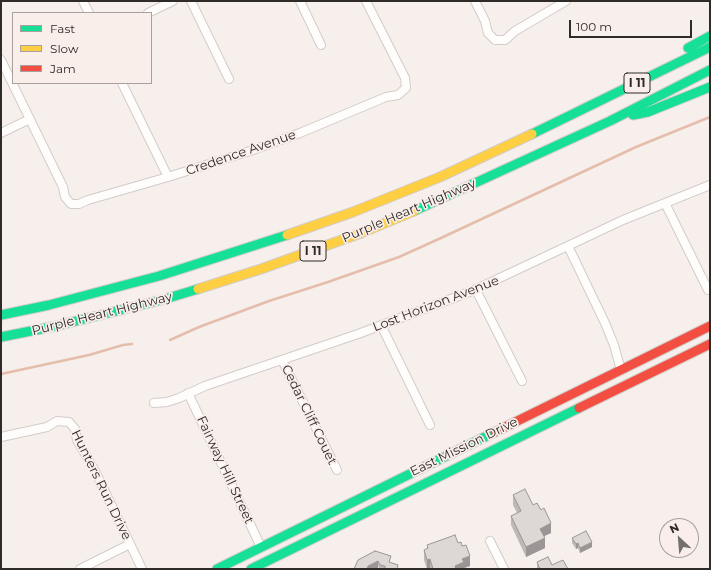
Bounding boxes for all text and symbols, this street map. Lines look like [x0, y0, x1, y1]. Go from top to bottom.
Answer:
legend [12, 12, 152, 84]
scale bar [571, 12, 694, 38]
text: 100 m [576, 19, 612, 34]
text: Fast [50, 21, 75, 36]
text: Slow [50, 41, 79, 56]
text: Jam [50, 61, 76, 76]
road number: I 11 [624, 73, 650, 93]
street label: Credence Avenue [184, 127, 298, 179]
street label: Purple Heart Highway [340, 176, 478, 246]
road number: I 11 [300, 241, 326, 261]
street label: Lost Horizon Avenue [371, 273, 501, 335]
street label: Purple Heart Highway [30, 289, 174, 339]
street label: Cedar Cliff Couet [278, 362, 340, 468]
street label: Fairway Hill Street [193, 414, 257, 526]
street label: East Mission Drive [408, 414, 520, 480]
street label: Hunters Run Drive [68, 428, 134, 542]
north arrow [659, 518, 699, 558]
text: N [667, 520, 681, 536]

